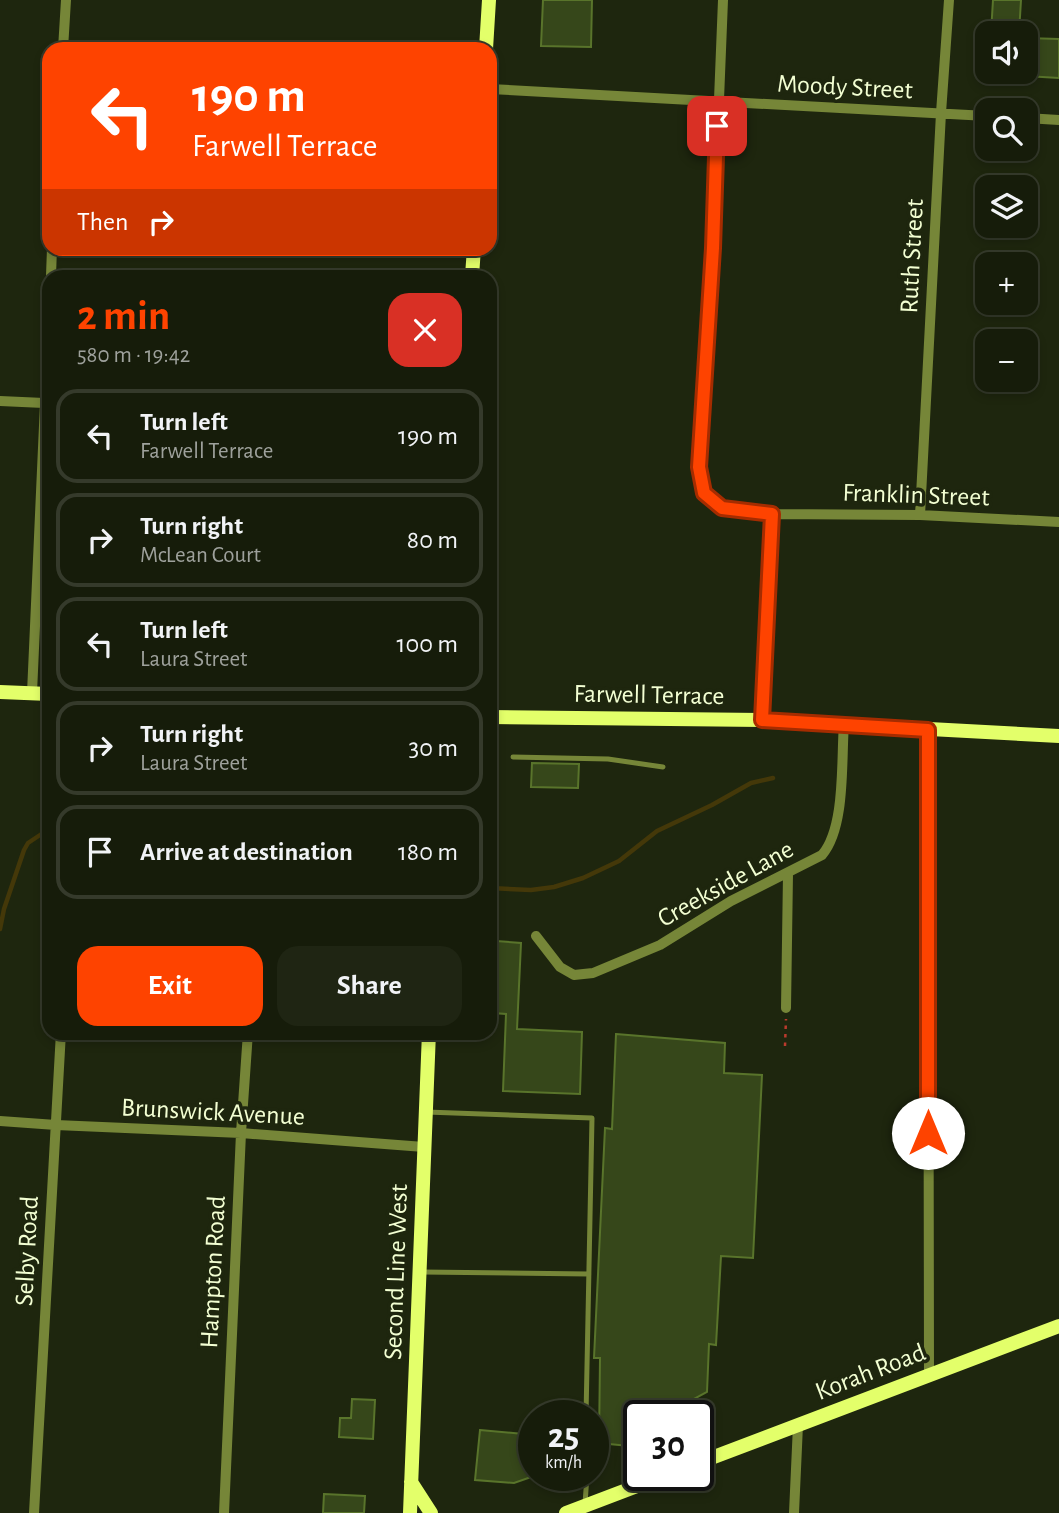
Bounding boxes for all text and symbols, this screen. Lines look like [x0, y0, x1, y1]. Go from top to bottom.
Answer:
map controls [975, 21, 1038, 392]
button: sound [975, 21, 1038, 84]
icon: left [77, 70, 168, 161]
street label: Moody Street [777, 70, 913, 104]
text: 190 m [192, 72, 306, 121]
pin [687, 96, 747, 156]
button: search [975, 98, 1038, 161]
icon: arrive [698, 107, 736, 145]
text: Farwell Terrace [192, 130, 378, 162]
button: layers [975, 175, 1038, 238]
street label: Ruth Street [896, 198, 928, 314]
icon: right [142, 203, 180, 241]
text: Then [77, 209, 128, 235]
button: + [975, 252, 1038, 315]
button: close [388, 293, 462, 367]
text: 2 min [77, 295, 170, 337]
button: − [975, 329, 1038, 392]
text: 580 m · 19:42 [77, 344, 190, 367]
text: Turn left [140, 409, 228, 435]
icon: left [81, 417, 119, 455]
text: 190 m [398, 423, 458, 449]
text: Farwell Terrace [140, 440, 273, 463]
street label: Franklin Street [842, 479, 990, 511]
text: Turn right [140, 513, 243, 539]
icon: right [81, 521, 119, 559]
text: 80 m [407, 527, 458, 553]
text: McLean Court [140, 544, 261, 567]
text: Turn left [140, 617, 228, 643]
icon: left [81, 625, 119, 663]
text: 100 m [397, 631, 458, 657]
text: Laura Street [140, 648, 247, 671]
street label: Farwell Terrace [573, 681, 725, 709]
text: Turn right [140, 721, 243, 747]
icon: right [81, 729, 119, 767]
text: 30 m [408, 735, 458, 761]
text: Laura Street [140, 752, 247, 775]
icon: arrive [81, 833, 119, 871]
street label: Creekside Lane [653, 836, 798, 932]
text: Arrive at destination [140, 839, 353, 865]
text: 180 m [398, 839, 458, 865]
button: Exit [77, 946, 263, 1026]
button: Share [277, 946, 462, 1026]
street label: Brunswick Avenue [120, 1094, 305, 1130]
position arrow [891, 1096, 965, 1170]
street label: Second Line West [380, 1184, 412, 1361]
street label: Selby Road [11, 1195, 43, 1307]
street label: Hampton Road [196, 1195, 230, 1349]
street label: Korah Road [812, 1339, 929, 1405]
speed limit sign: 30 [623, 1400, 714, 1491]
text: 25 [548, 1419, 579, 1454]
text: km/h [545, 1454, 582, 1472]

